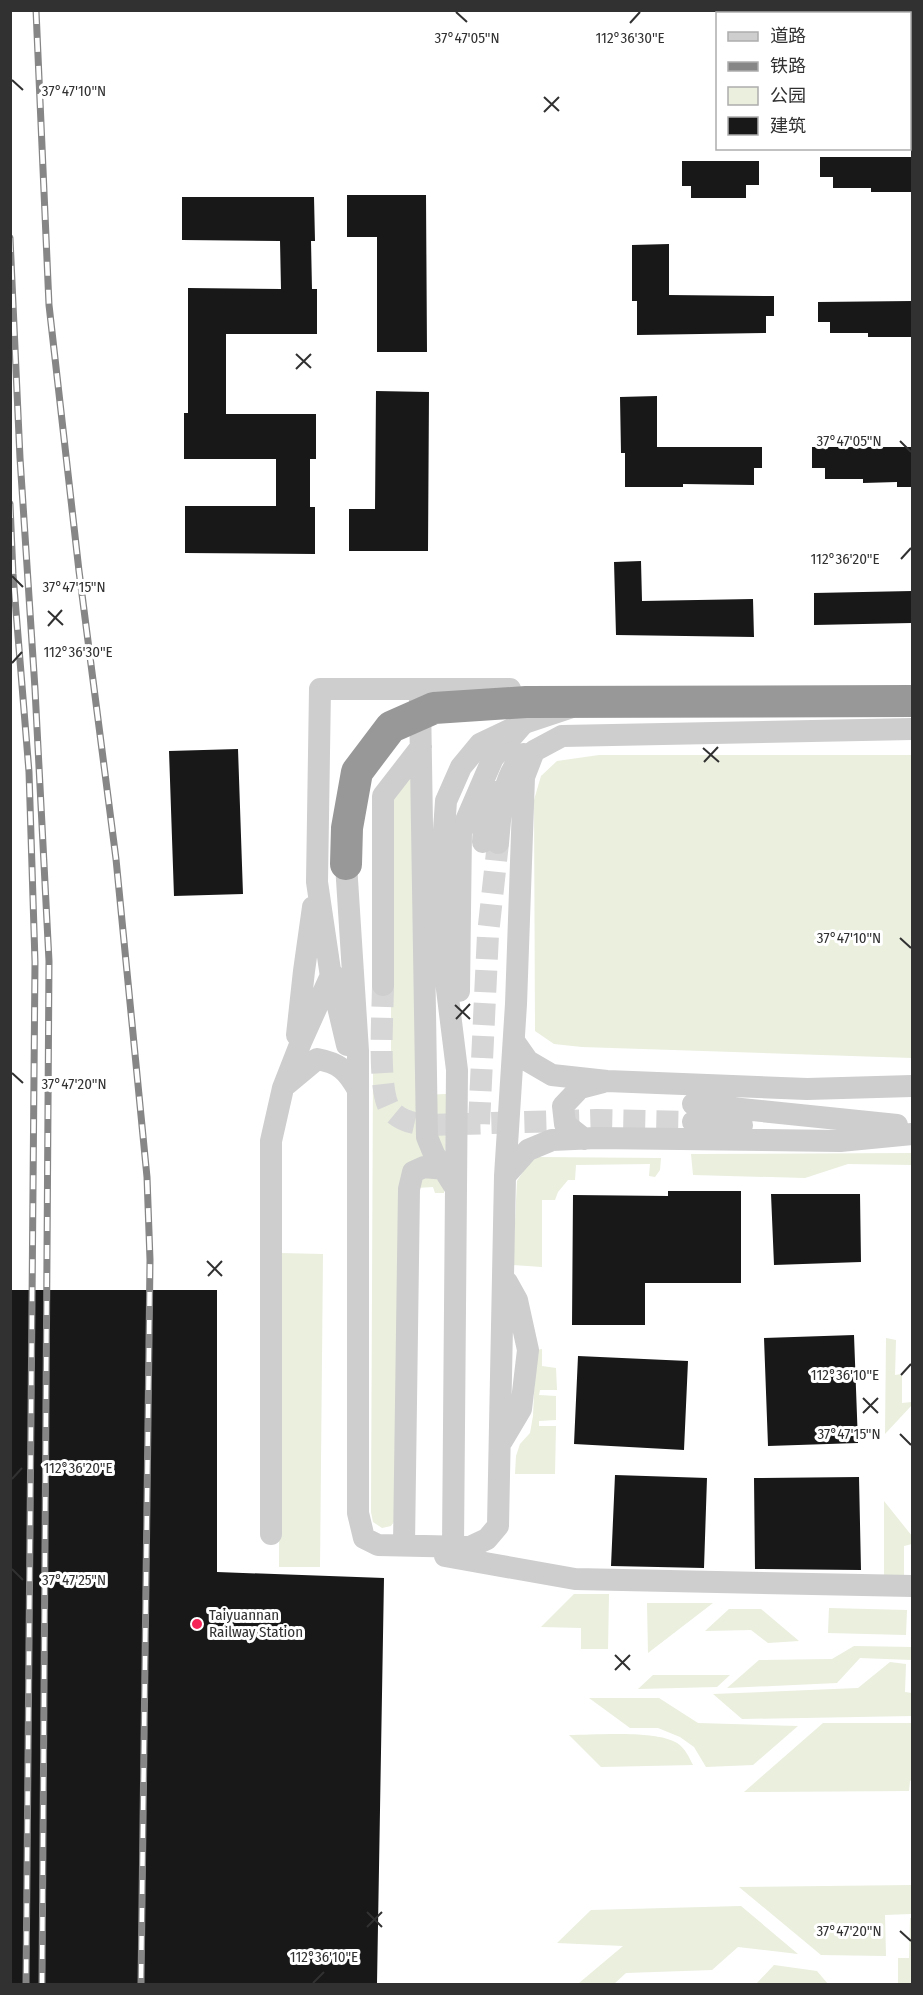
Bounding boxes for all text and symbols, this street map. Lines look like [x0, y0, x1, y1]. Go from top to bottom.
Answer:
legend [716, 12, 911, 150]
text: 道路 [770, 25, 806, 47]
text: 37°47'05"N [434, 29, 500, 47]
text: 112°36'30"E [595, 29, 665, 47]
text: 铁路 [770, 55, 806, 77]
text: 37°47'10"N [42, 82, 106, 100]
text: 公园 [770, 85, 806, 107]
text: 建筑 [770, 115, 806, 137]
text: 37°47'05"N [816, 432, 882, 450]
text: 112°36'20"E [810, 550, 880, 568]
text: 37°47'15"N [42, 578, 106, 596]
text: 112°36'30"E [43, 643, 113, 661]
text: 37°47'10"N [817, 929, 881, 947]
text: 37°47'20"N [41, 1075, 107, 1093]
text: 112°36'10"E [811, 1366, 879, 1384]
text: 37°47'15"N [817, 1425, 881, 1443]
text: 112°36'20"E [43, 1459, 113, 1477]
text: 37°47'25"N [42, 1571, 106, 1589]
place label: Taiyuannan Railway Station [209, 1606, 303, 1641]
marker: Taiyuannan Railway Station [190, 1617, 204, 1631]
text: 37°47'20"N [816, 1922, 882, 1940]
text: 112°36'10"E [290, 1948, 358, 1966]

